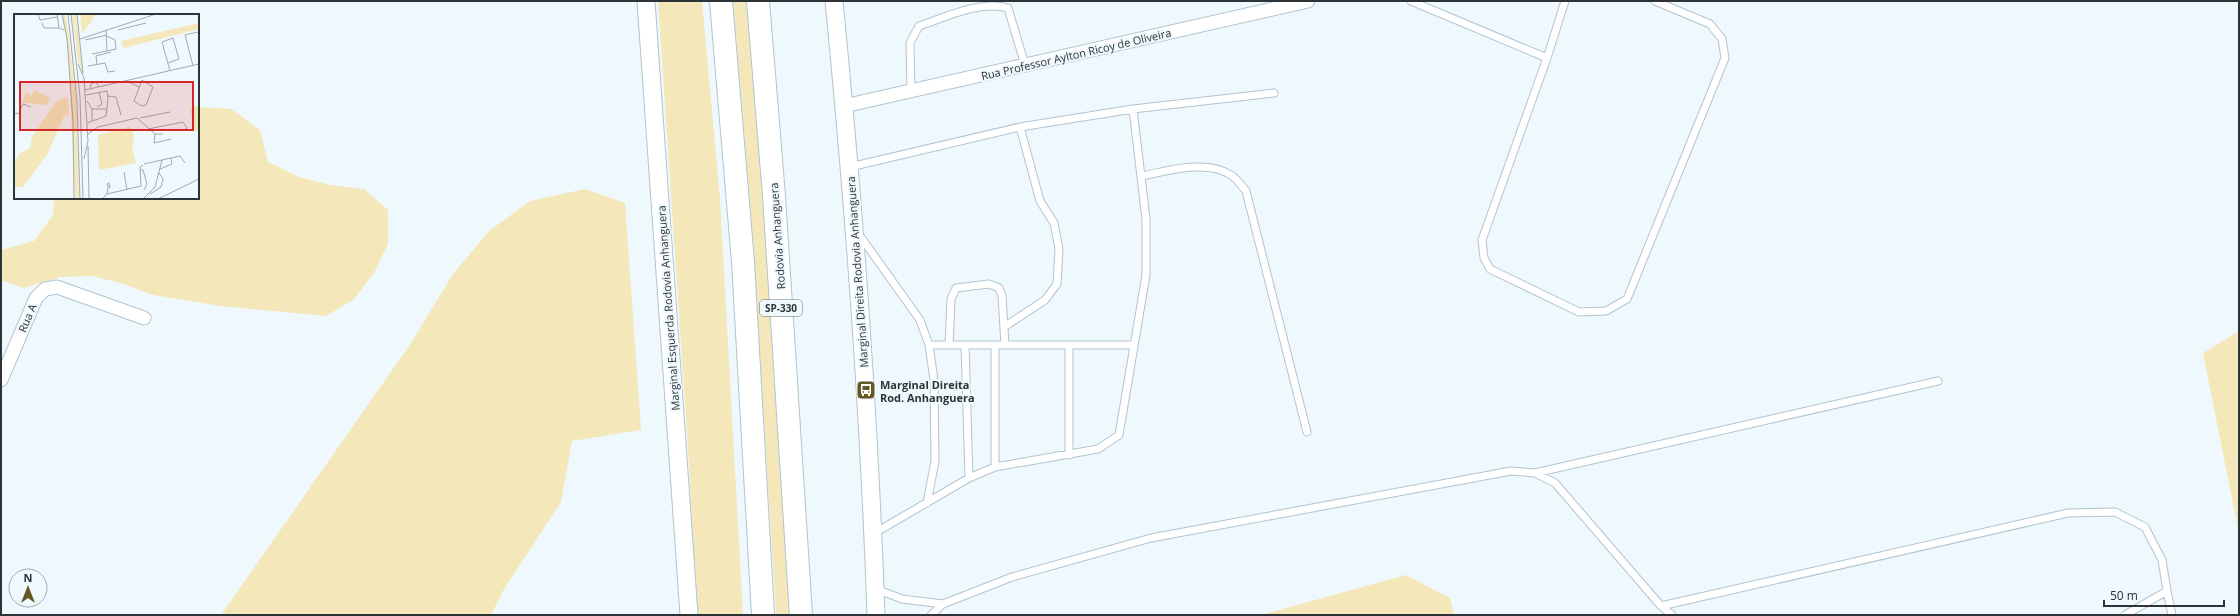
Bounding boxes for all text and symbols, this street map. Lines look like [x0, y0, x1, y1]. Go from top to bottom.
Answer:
inset map [14, 14, 199, 199]
street label: Rua Professor Aylton Ricoy de Oliveira [979, 25, 1173, 83]
street label: Marginal Direita Rodovia Anhanguera [843, 176, 871, 368]
street label: Rodovia Anhanguera [766, 182, 788, 290]
street label: Marginal Esquerda Rodovia Anhanguera [653, 205, 683, 411]
road number: SP-330 [760, 300, 802, 316]
street label: Rua A [14, 301, 40, 334]
place label: Marginal Direita Rod. Anhanguera [880, 377, 975, 405]
bus stop icon: Marginal Direita Rod. Anhanguera [855, 379, 877, 401]
north arrow [8, 568, 48, 608]
text: N [24, 570, 32, 585]
scale bar [2104, 582, 2224, 608]
text: 50 m [2110, 587, 2138, 604]

